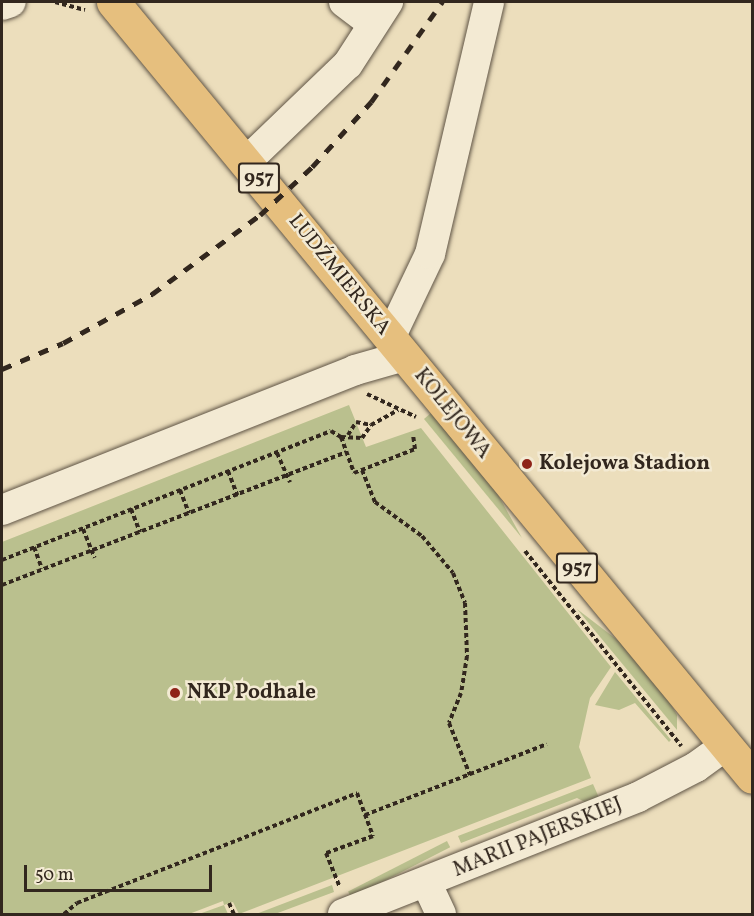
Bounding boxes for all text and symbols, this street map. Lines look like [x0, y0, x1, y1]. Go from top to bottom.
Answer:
road number: 957 [236, 161, 282, 195]
street label: LUDŹMIERSKA [282, 209, 396, 341]
street label: KOLEJOWA [408, 364, 496, 464]
place label: Kolejowa Stadion [539, 451, 710, 477]
marker: Kolejowa Stadion [520, 457, 534, 471]
road number: 957 [554, 551, 600, 585]
place label: NKP Podhale [187, 680, 316, 706]
marker: NKP Podhale [168, 686, 182, 700]
street label: MARII PAJERSKIEJ [450, 793, 626, 883]
scale bar [27, 853, 214, 891]
text: 50 m [35, 863, 74, 888]

